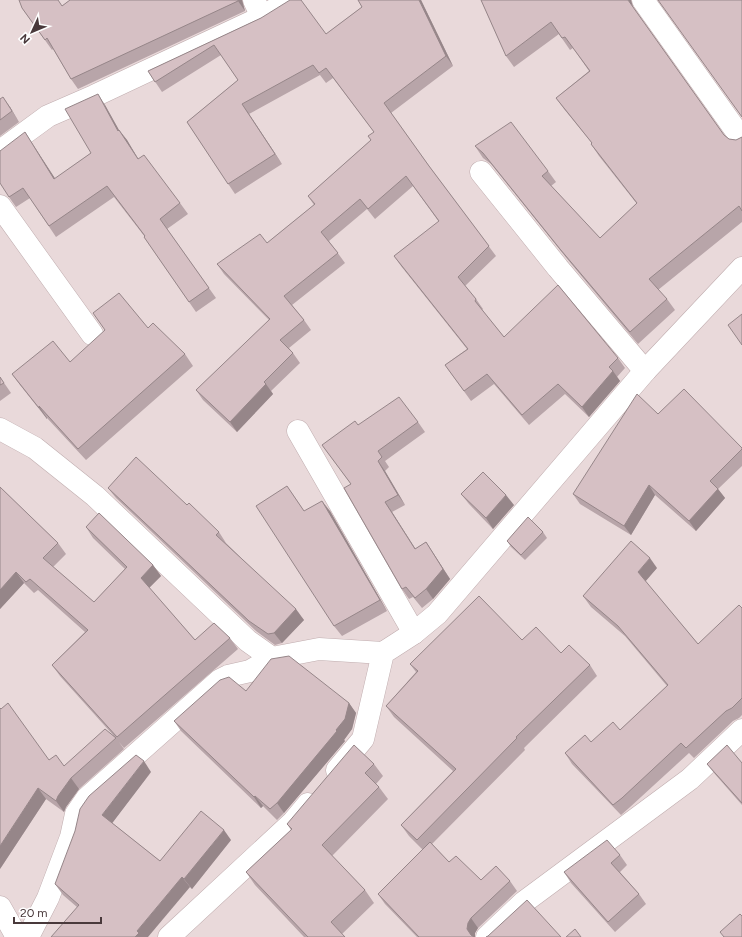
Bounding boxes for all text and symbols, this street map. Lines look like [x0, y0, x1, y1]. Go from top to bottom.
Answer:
north arrow [12, 12, 52, 52]
text: N [18, 31, 33, 46]
scale bar [14, 899, 101, 925]
text: 20 m [20, 906, 48, 920]

